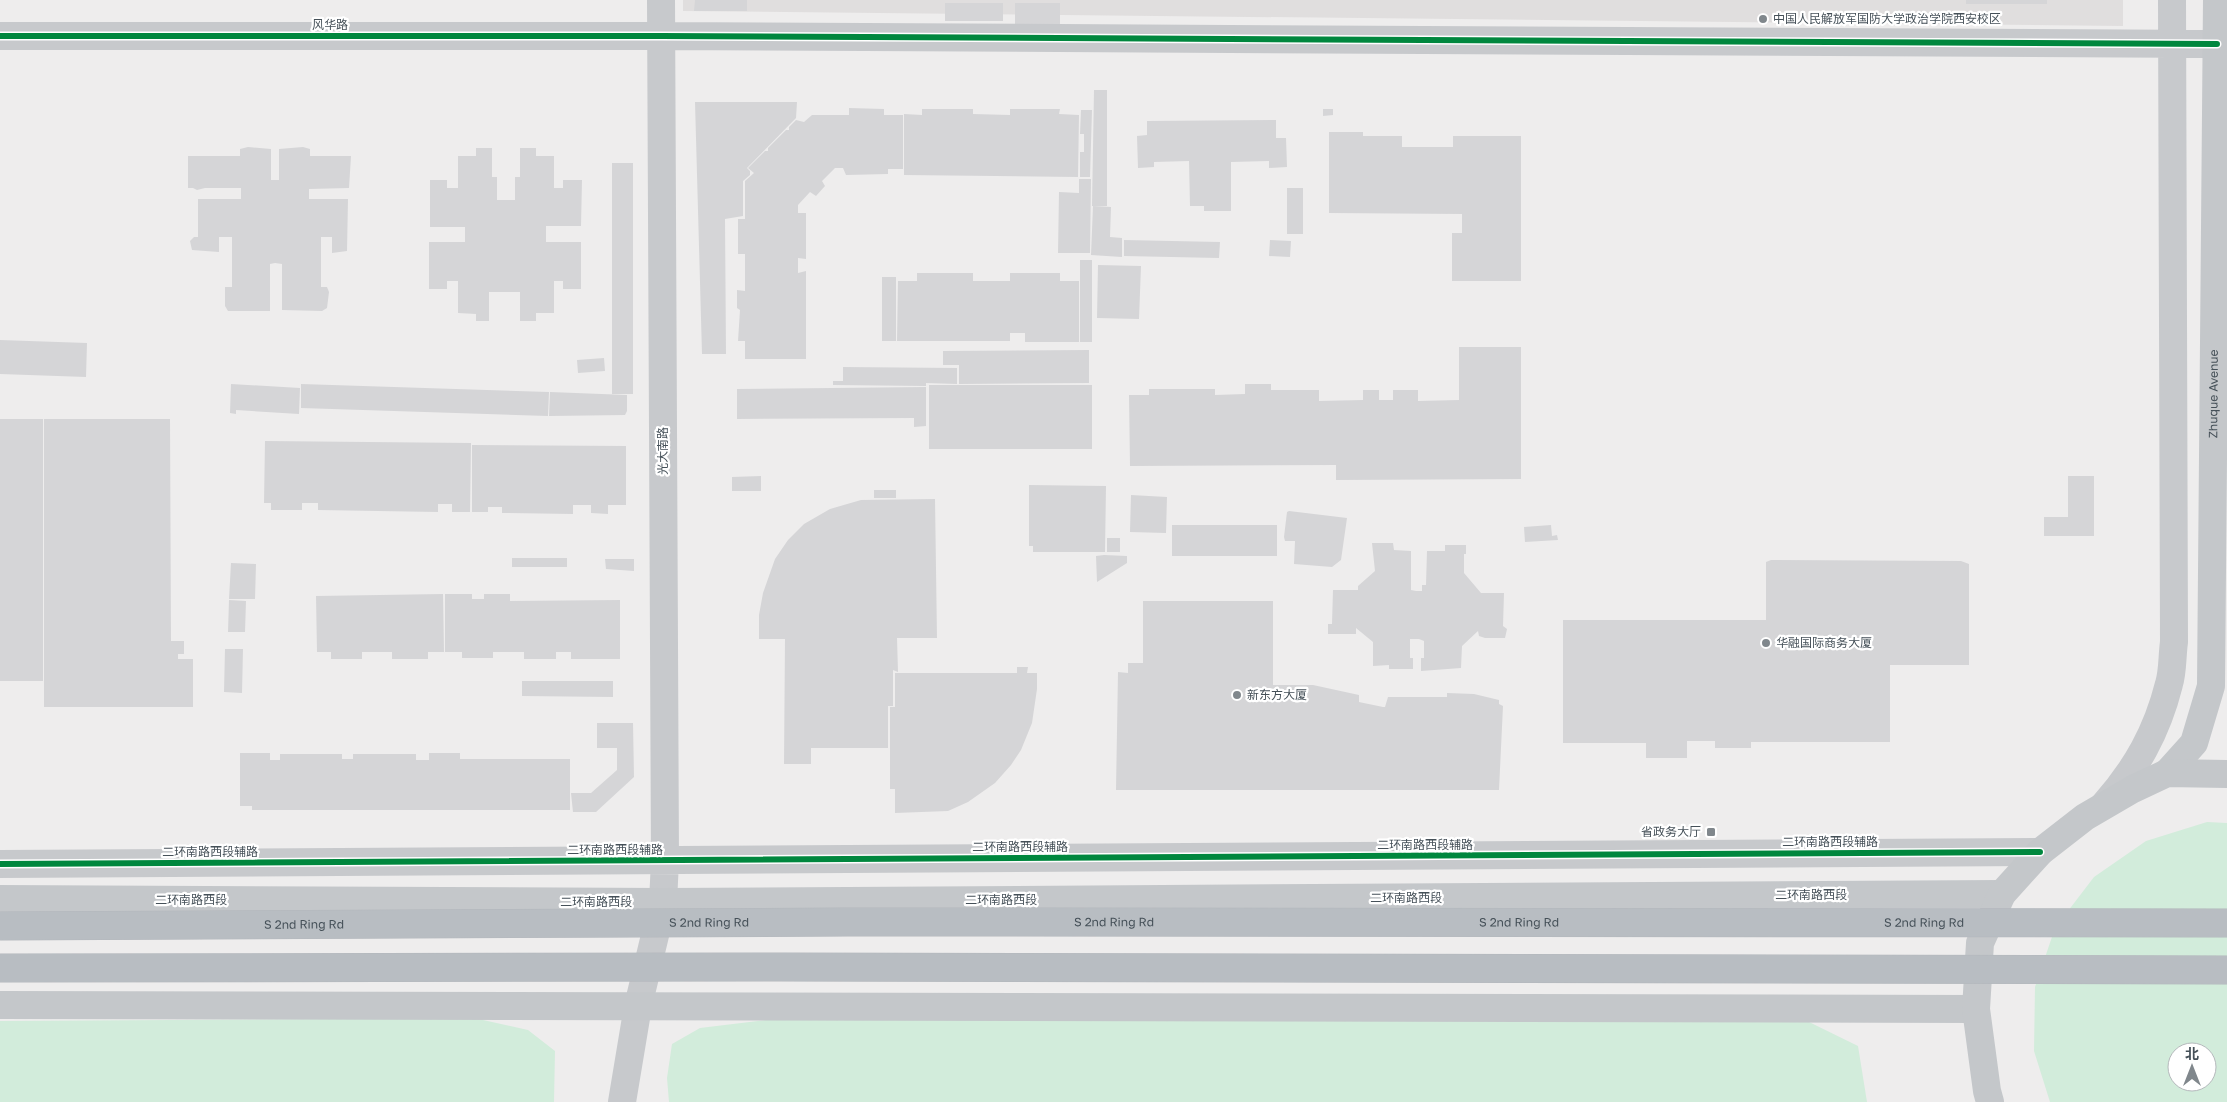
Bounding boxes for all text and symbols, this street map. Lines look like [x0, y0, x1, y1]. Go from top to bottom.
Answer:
place label: 中国人民解放军国防大学政治学院西安校区 [1773, 11, 2001, 26]
marker: 中国人民解放军国防大学政治学院西安校区 [1757, 13, 1769, 25]
street label: 风华路 [312, 17, 348, 32]
street label: Zhuque Avenue [2205, 349, 2221, 438]
street label: 光大南路 [655, 427, 670, 475]
place label: 华融国际商务大厦 [1776, 635, 1872, 650]
marker: 华融国际商务大厦 [1760, 637, 1772, 649]
place label: 新东方大厦 [1247, 687, 1307, 702]
marker: 新东方大厦 [1231, 689, 1243, 701]
place label: 省政务大厅 [1641, 824, 1701, 839]
marker: 省政务大厅 [1705, 826, 1717, 838]
street label: 二环南路西段辅路 [1782, 834, 1878, 849]
street label: 二环南路西段辅路 [1377, 837, 1473, 852]
street label: 二环南路西段辅路 [972, 839, 1068, 854]
street label: 二环南路西段辅路 [567, 842, 663, 857]
street label: 二环南路西段辅路 [162, 844, 258, 859]
street label: 二环南路西段 [1775, 887, 1847, 902]
street label: 二环南路西段 [1370, 890, 1442, 905]
street label: 二环南路西段 [155, 892, 227, 907]
street label: 二环南路西段 [965, 892, 1037, 907]
street label: 二环南路西段 [560, 894, 632, 909]
street label: S 2nd Ring Rd [669, 914, 749, 930]
street label: S 2nd Ring Rd [1074, 914, 1154, 929]
street label: S 2nd Ring Rd [1479, 914, 1559, 930]
street label: S 2nd Ring Rd [1884, 915, 1964, 930]
street label: S 2nd Ring Rd [264, 916, 344, 932]
north arrow [2167, 1042, 2217, 1092]
text: 北 [2185, 1045, 2199, 1062]

